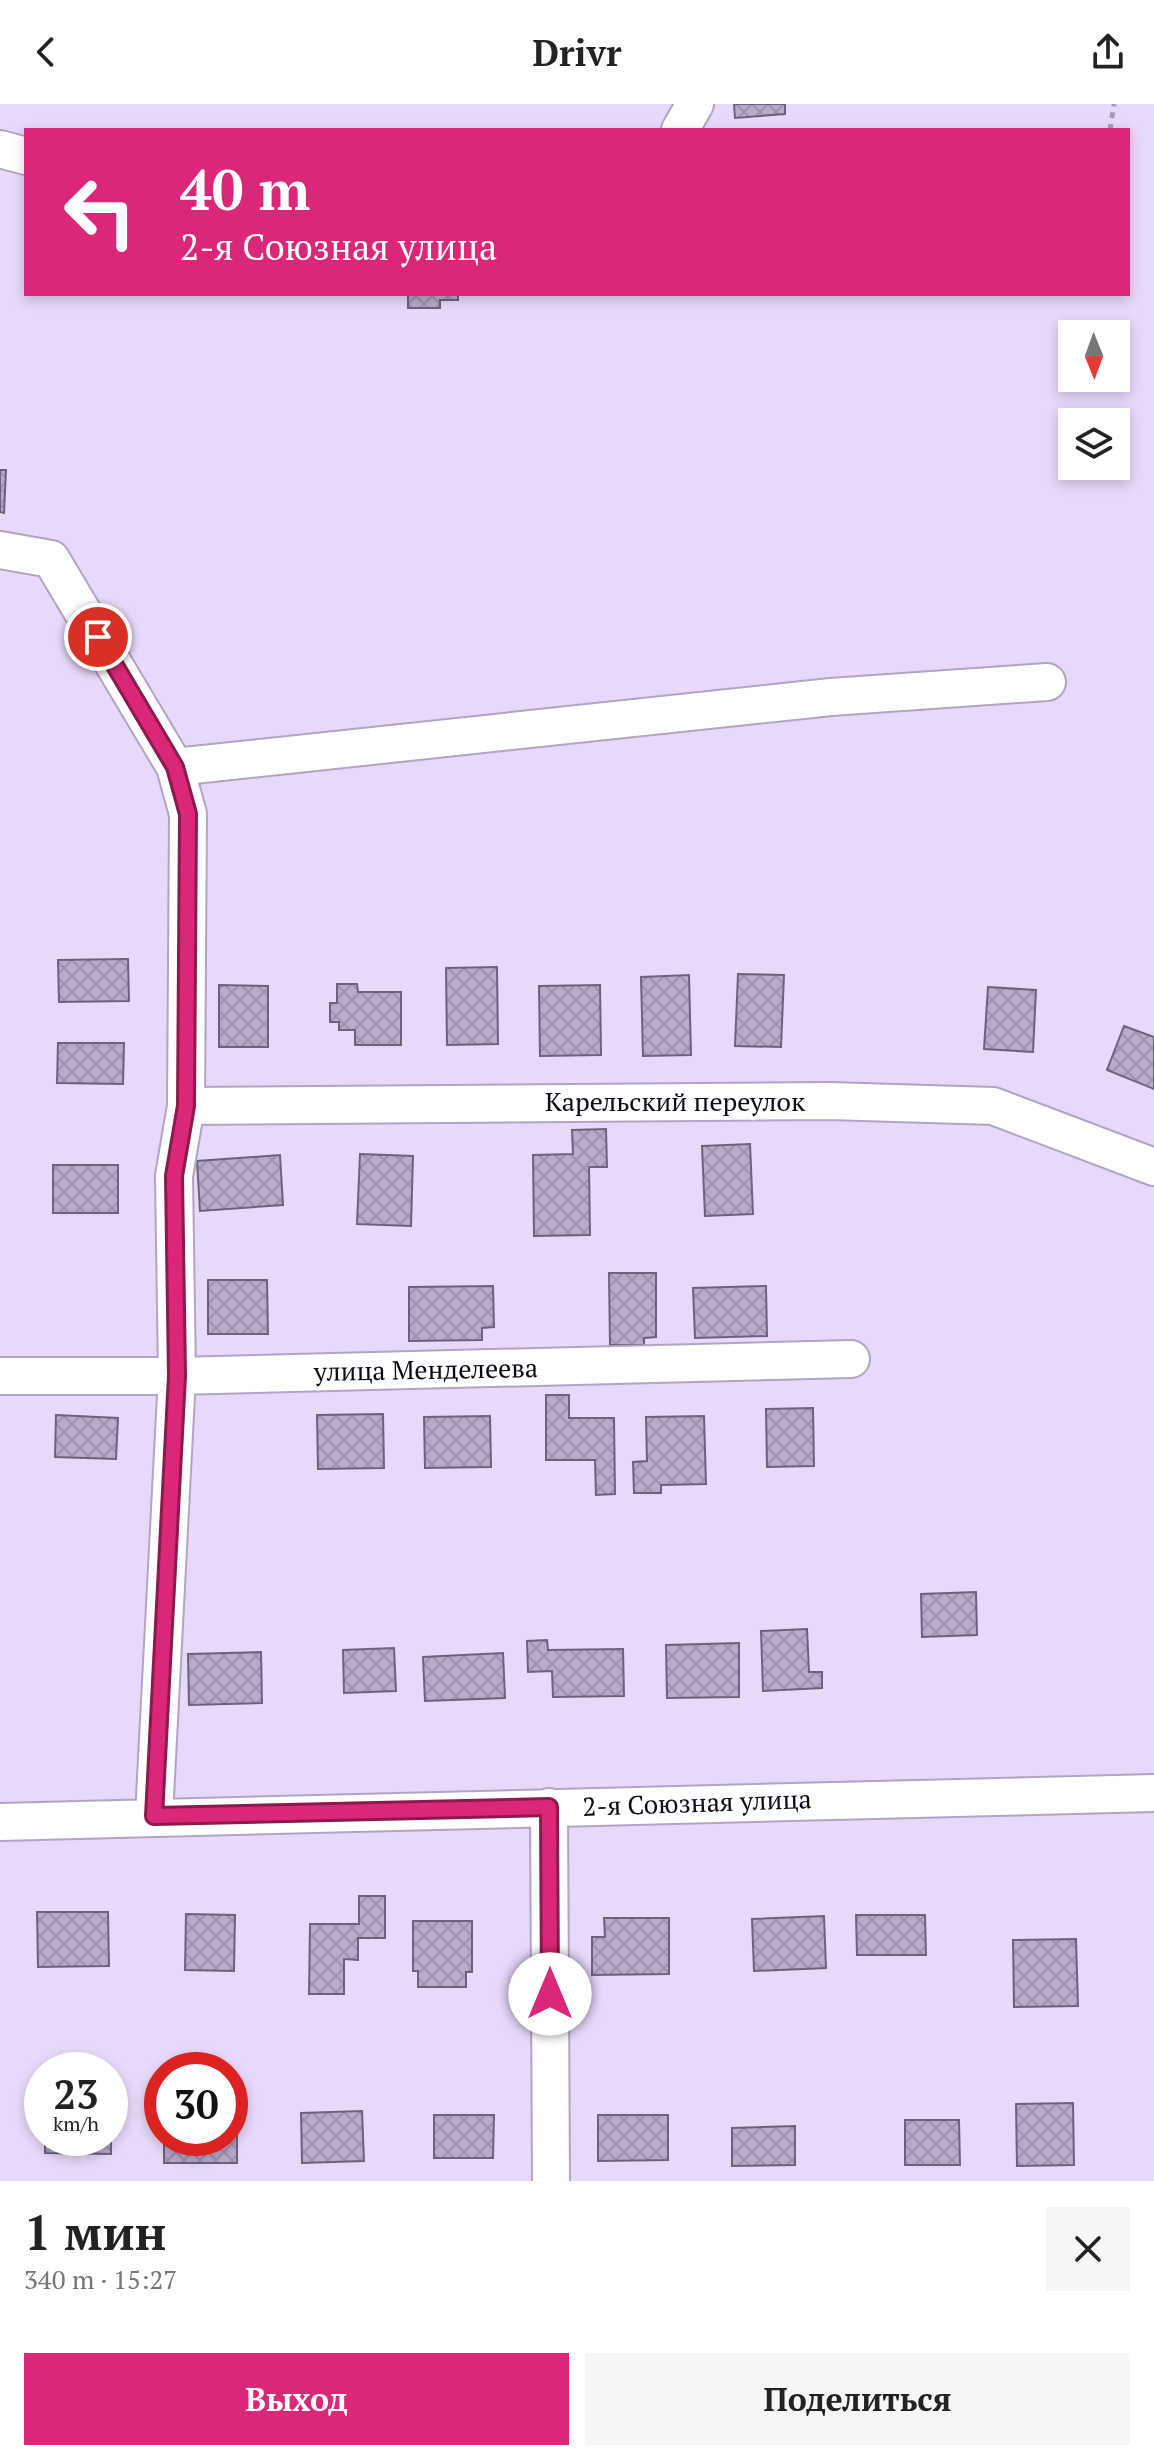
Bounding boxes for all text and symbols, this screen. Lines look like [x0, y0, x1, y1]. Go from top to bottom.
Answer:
text: Drivr [533, 29, 621, 76]
icon: back [24, 30, 68, 74]
icon: share [1086, 30, 1130, 74]
text: 40 m [180, 152, 310, 226]
icon: left [48, 160, 152, 264]
text: 2-я Союзная улица [180, 223, 497, 270]
north arrow [1058, 320, 1130, 392]
map controls [1058, 320, 1130, 480]
button: layers [1058, 408, 1130, 480]
pin [64, 603, 132, 671]
icon: arrive [76, 615, 120, 659]
street label: Карельский переулок [545, 1084, 806, 1118]
street label: улица Менделеева [313, 1350, 538, 1388]
street label: 2-я Союзная улица [582, 1781, 812, 1823]
position arrow [508, 1952, 592, 2036]
speed limit sign: 30 [144, 2052, 248, 2156]
text: 23 [53, 2067, 99, 2120]
text: km/h [53, 2110, 99, 2137]
text: 1 мин [24, 2200, 166, 2264]
button: close [1046, 2207, 1130, 2291]
text: 340 m · 15:27 [24, 2262, 177, 2296]
button: Выход [24, 2353, 569, 2445]
button: Поделиться [585, 2353, 1130, 2445]

